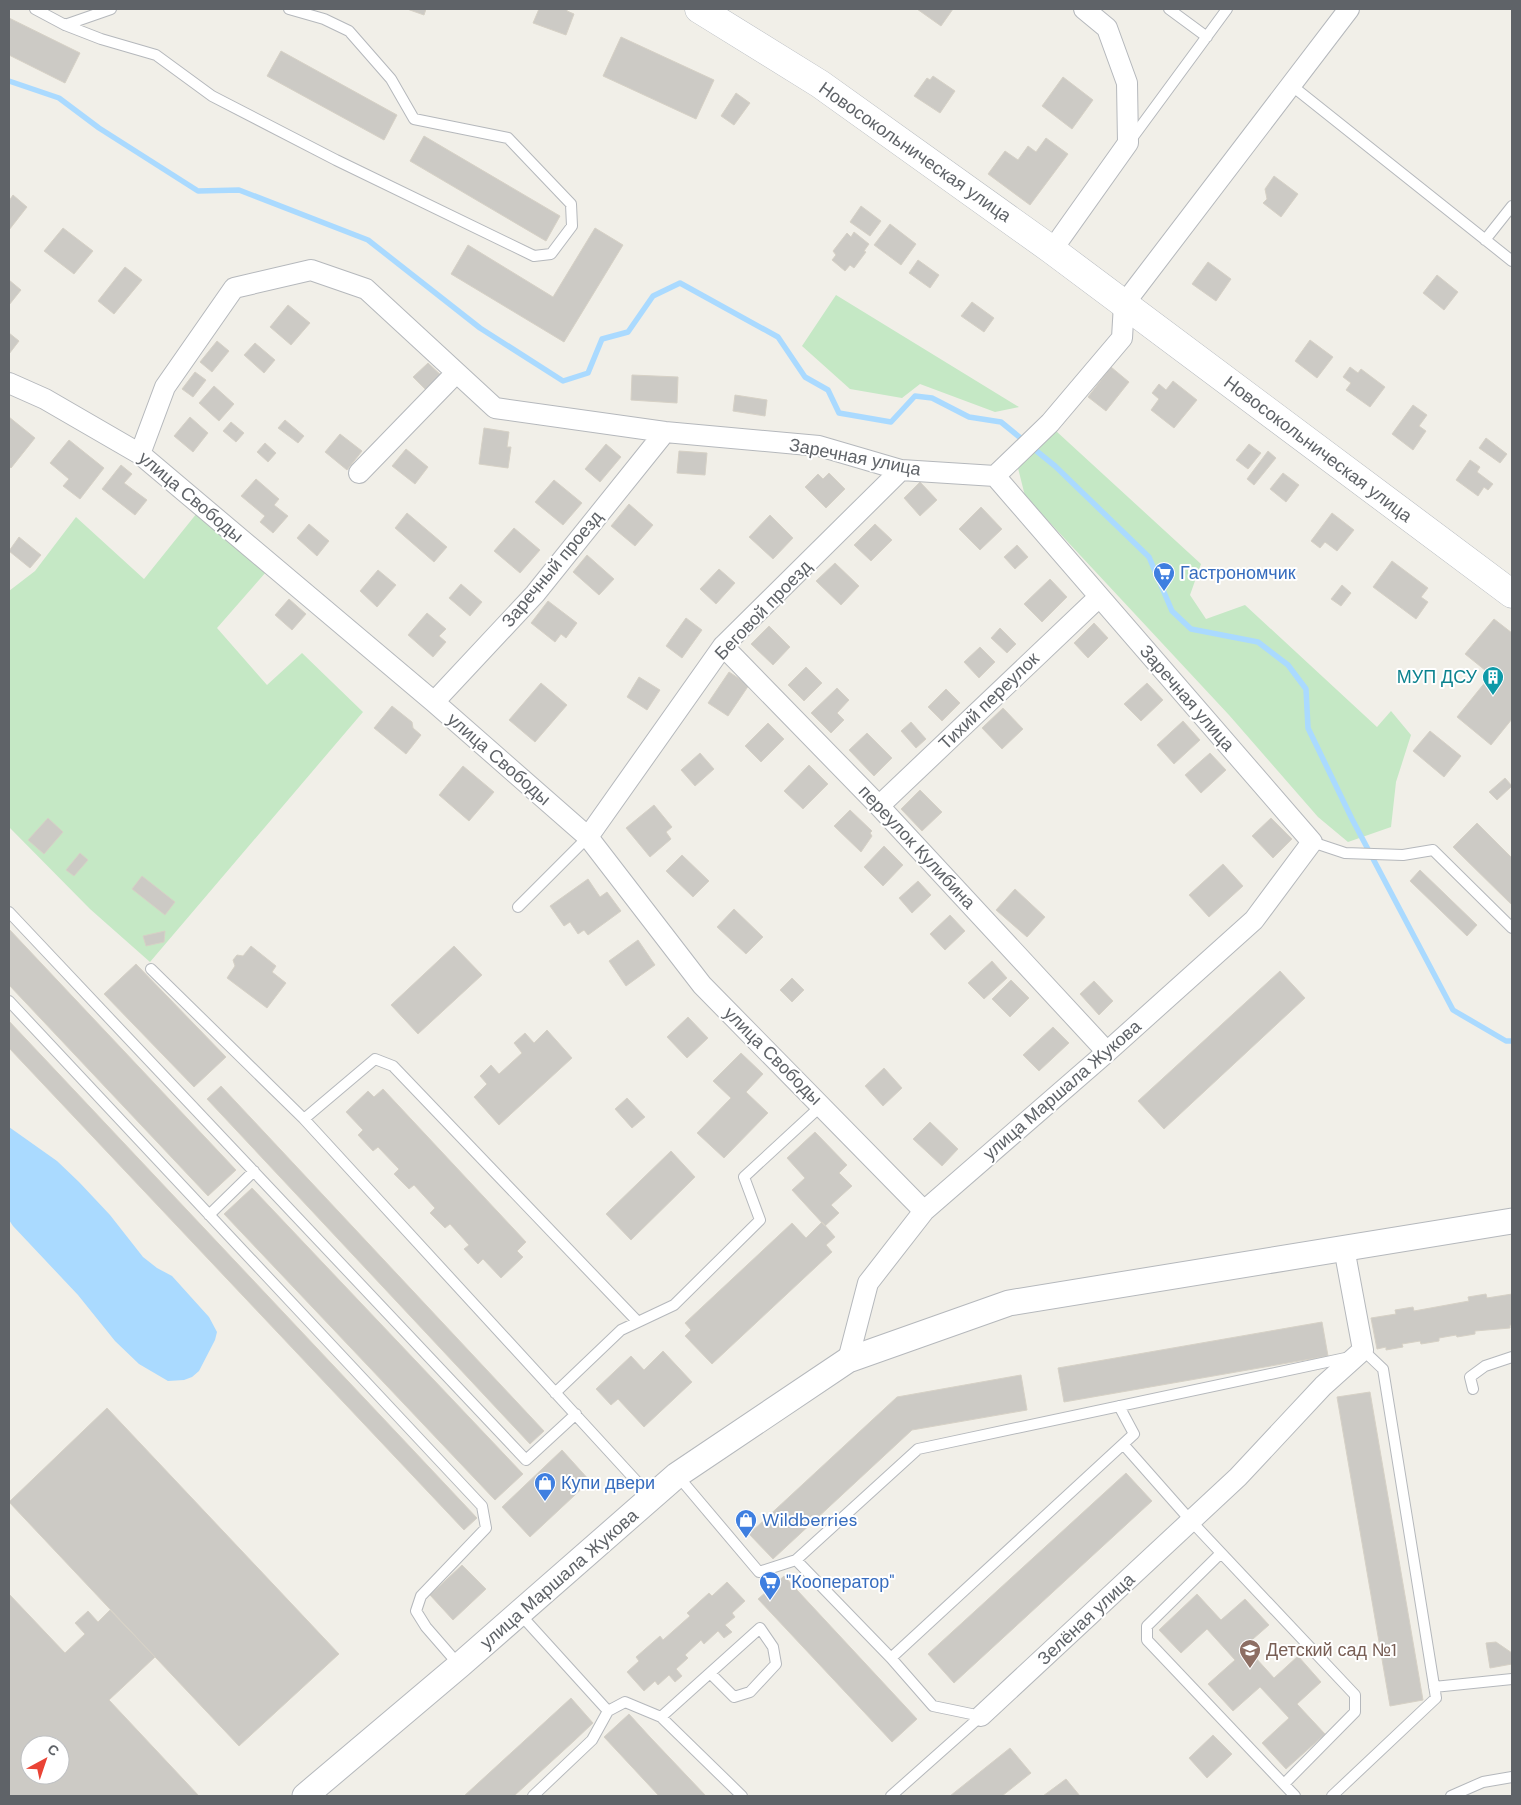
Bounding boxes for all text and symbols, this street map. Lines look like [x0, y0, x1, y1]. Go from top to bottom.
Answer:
street label: Новосокольническая улица [814, 76, 1017, 228]
street label: Новосокольническая улица [1219, 370, 1418, 528]
street label: Заречная улица [787, 432, 924, 482]
street label: улица Свободы [133, 446, 249, 548]
street label: Заречный проезд [496, 505, 608, 632]
street label: Беговой проезд [709, 555, 817, 665]
supermarket icon: Гастрономчик [1152, 561, 1176, 592]
place label: Гастрономчик [1180, 561, 1296, 585]
street label: Заречная улица [1134, 640, 1241, 757]
street label: Тихий переулок [934, 647, 1045, 755]
place label: МУП ДСУ [1397, 665, 1478, 689]
building icon: МУП ДСУ [1481, 665, 1505, 696]
street label: улица Свободы [442, 707, 556, 811]
street label: переулок Кулибина [853, 780, 982, 915]
street label: улица Свободы [719, 1002, 827, 1110]
street label: улица Маршала Жукова [978, 1014, 1147, 1165]
shop icon: Купи двери [533, 1471, 557, 1502]
place label: Купи двери [561, 1471, 655, 1495]
street label: улица Маршала Жукова [475, 1503, 644, 1654]
shop icon: Wildberries [734, 1508, 758, 1539]
place label: Wildberries [762, 1508, 857, 1532]
street label: Зелёная улица [1032, 1567, 1141, 1670]
supermarket icon: "Кооператор" [758, 1570, 782, 1601]
place label: "Кооператор" [786, 1570, 894, 1594]
school or university icon: Детский сад №1 [1238, 1638, 1262, 1669]
place label: Детский сад №1 [1266, 1638, 1397, 1662]
north arrow [20, 1735, 70, 1785]
text: С [44, 1740, 63, 1760]

